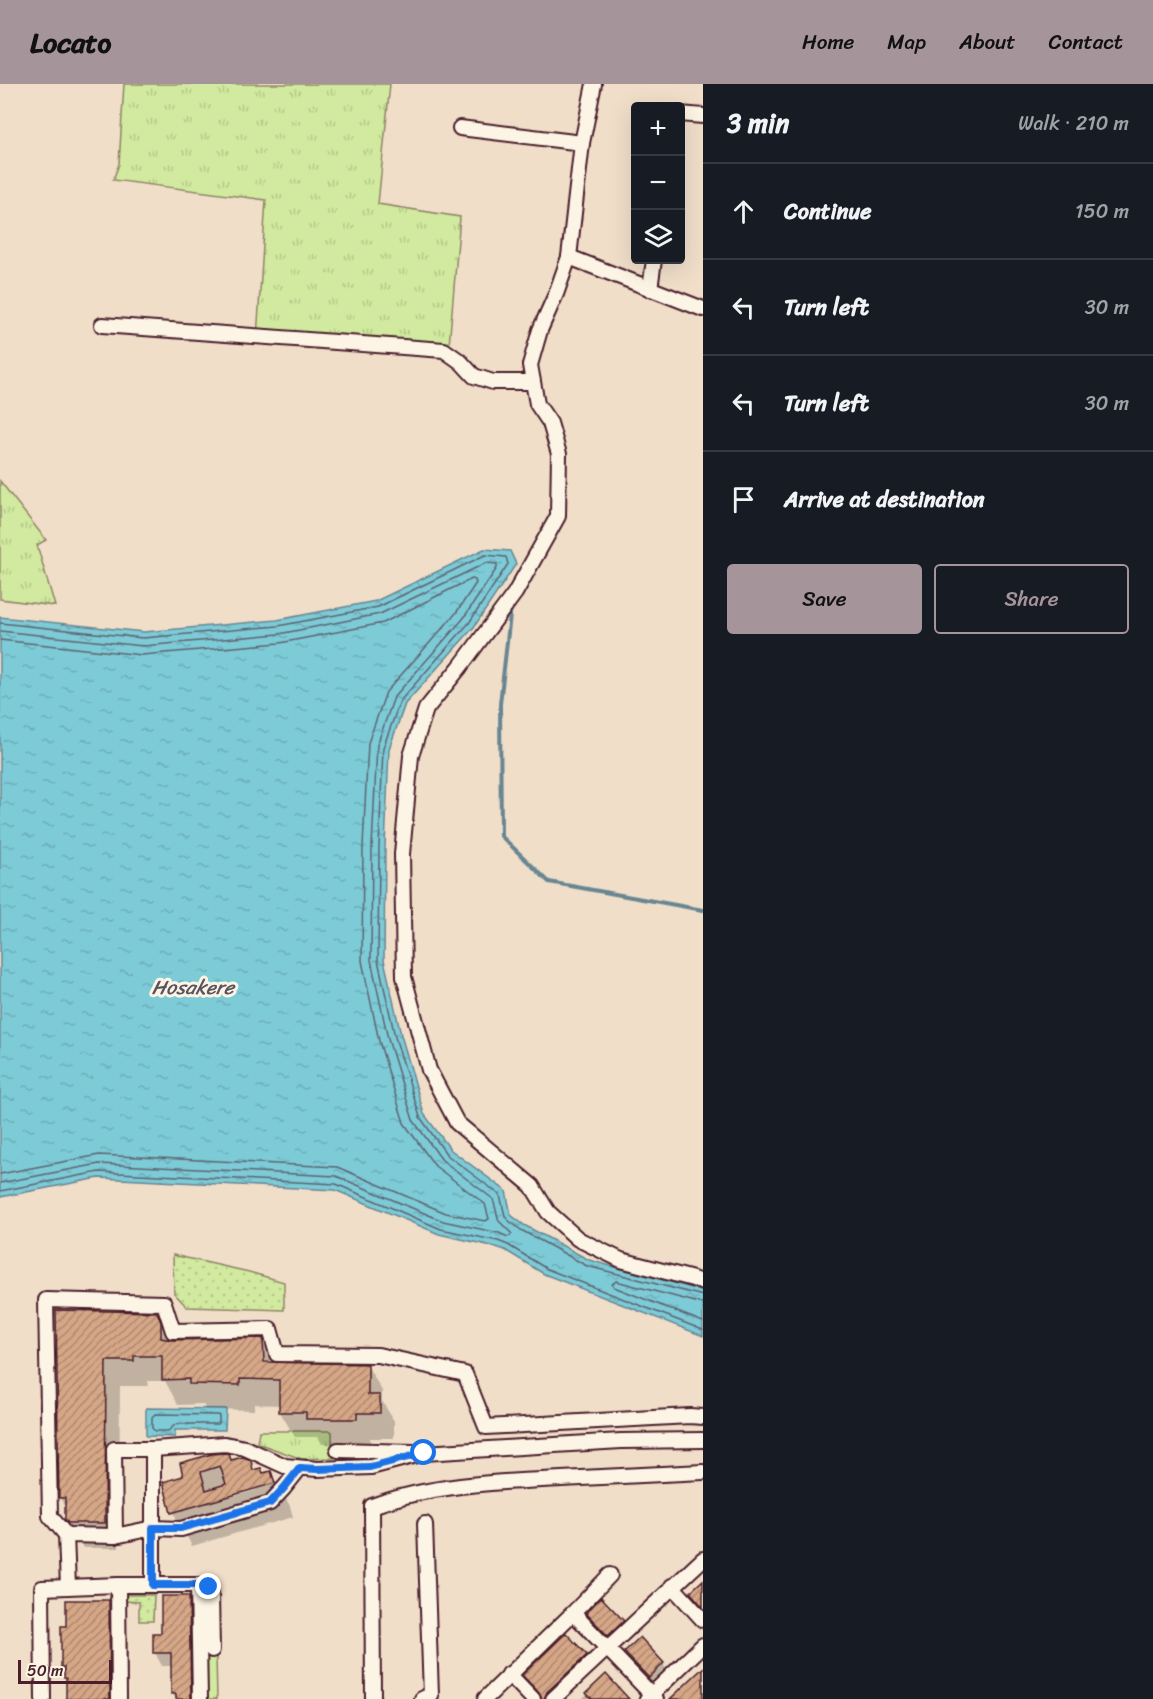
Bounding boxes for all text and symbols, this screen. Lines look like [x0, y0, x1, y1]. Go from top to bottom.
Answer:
text: Locato [30, 18, 111, 67]
text: Home [802, 23, 854, 61]
text: Map [887, 23, 926, 61]
text: About [959, 23, 1016, 61]
text: Contact [1049, 23, 1123, 61]
text: 3 min [727, 100, 789, 146]
map controls [631, 102, 685, 264]
button: + [631, 102, 685, 156]
text: Walk · 210 m [1018, 106, 1129, 141]
button: − [631, 156, 685, 210]
text: Continue [784, 192, 872, 231]
text: 150 m [1075, 194, 1129, 229]
icon: ahead [727, 195, 760, 228]
button: layers [631, 210, 685, 264]
text: Turn left [784, 288, 869, 327]
text: 30 m [1085, 290, 1129, 325]
icon: left [727, 291, 760, 324]
text: Turn left [784, 384, 869, 423]
text: 30 m [1085, 386, 1129, 421]
icon: left [727, 387, 760, 420]
text: Arrive at destination [784, 480, 985, 519]
icon: arrive [727, 483, 760, 516]
button: Save [727, 564, 922, 634]
button: Share [934, 564, 1129, 634]
water label: Hosakere [152, 970, 236, 1005]
route start [410, 1439, 436, 1465]
route end [195, 1573, 221, 1599]
text: 50 m [27, 1656, 63, 1685]
scale bar [18, 1657, 112, 1684]

